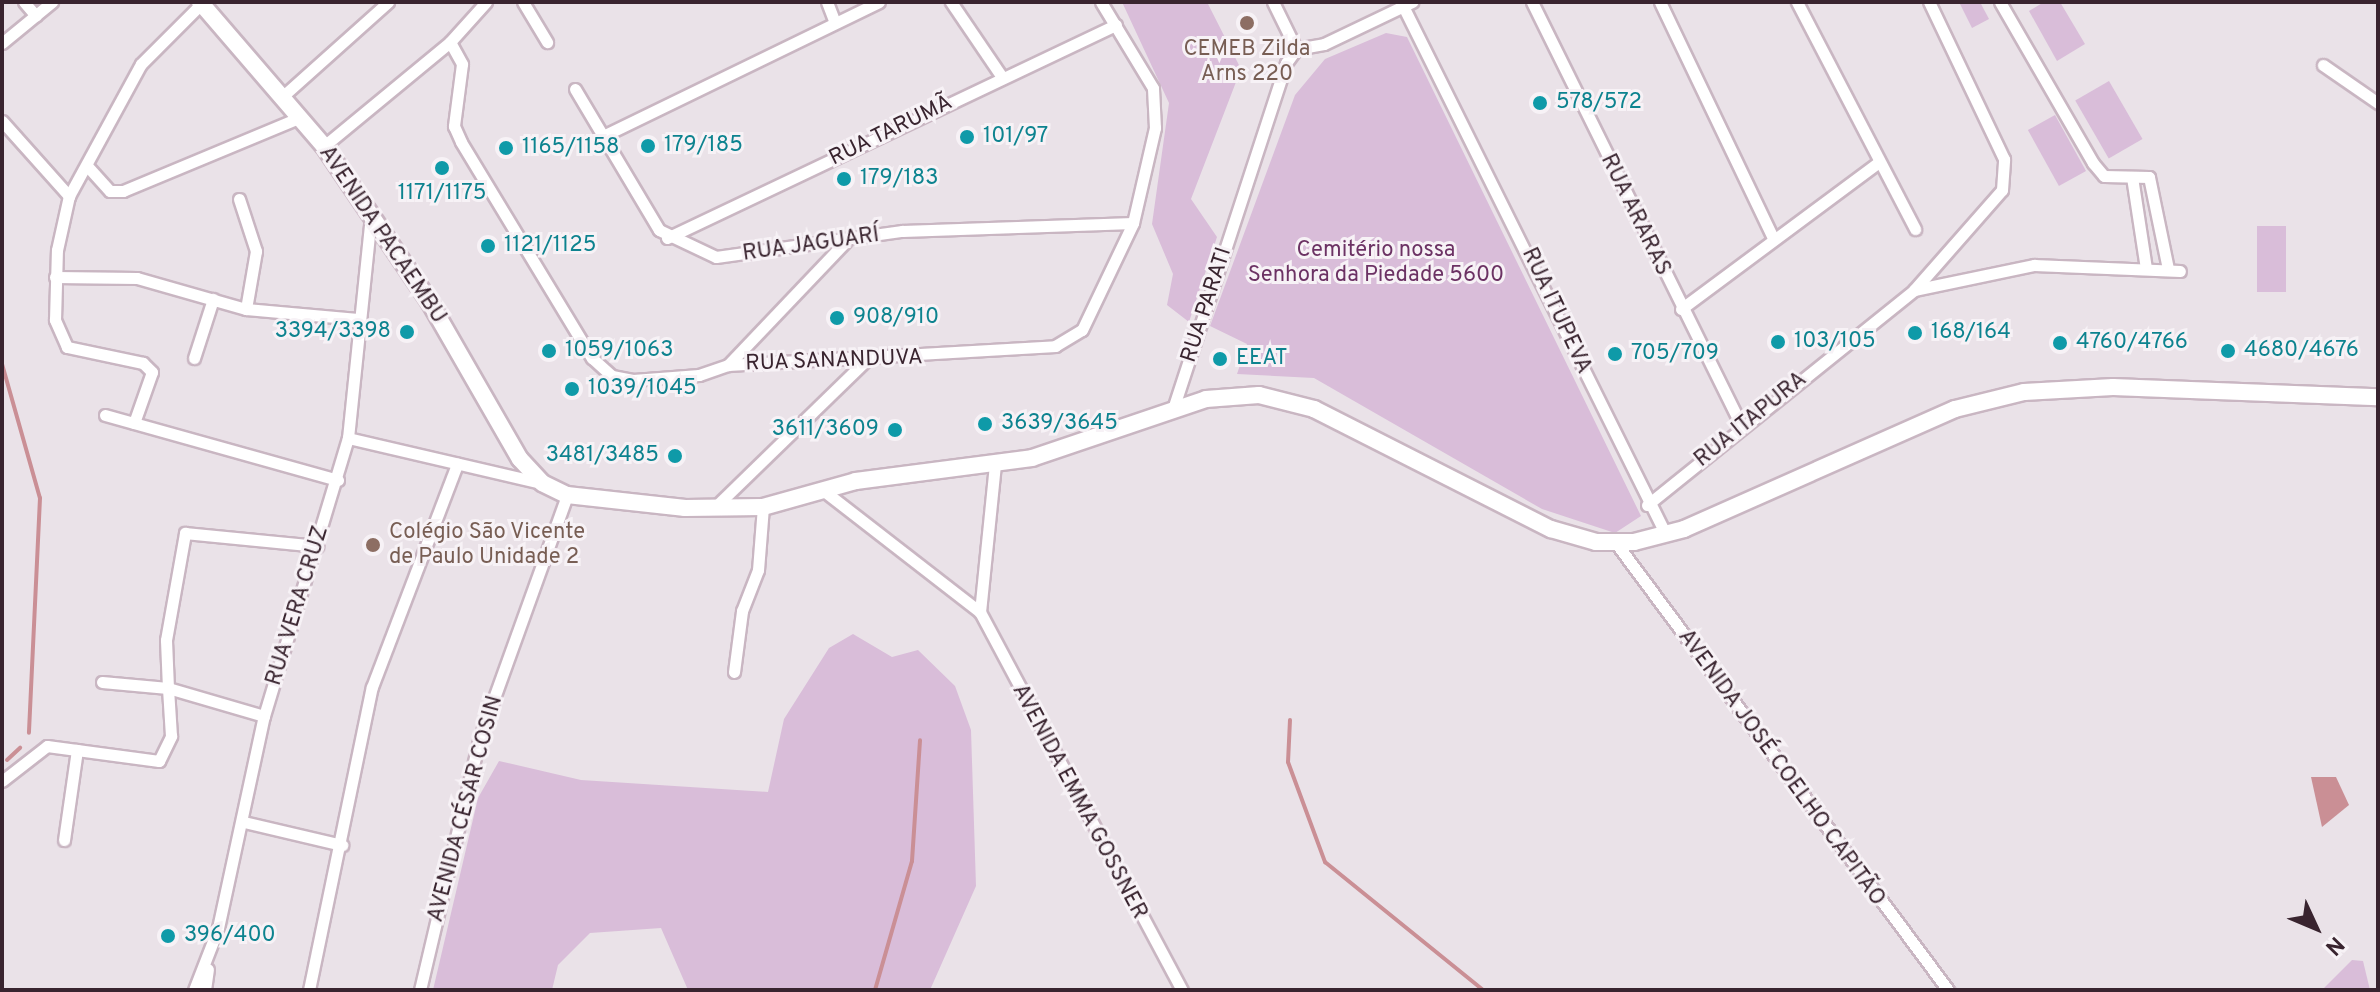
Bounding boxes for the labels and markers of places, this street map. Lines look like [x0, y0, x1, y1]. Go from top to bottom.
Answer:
marker: CEMEB Zilda Arns 220 [1238, 14, 1256, 32]
place label: CEMEB Zilda Arns 220 [1184, 36, 1310, 88]
place label: 578/572 [1556, 90, 1642, 116]
marker: 578/572 [1531, 94, 1549, 112]
place label: 101/97 [983, 124, 1048, 150]
marker: 101/97 [958, 128, 976, 146]
place label: 179/185 [664, 133, 743, 159]
place label: 1165/1158 [522, 135, 620, 161]
marker: 179/185 [639, 137, 657, 155]
marker: 1165/1158 [497, 139, 515, 157]
marker: 1171/1175 [433, 159, 451, 177]
place label: 179/183 [860, 166, 938, 192]
marker: 179/183 [835, 170, 853, 188]
place label: 1171/1175 [398, 181, 486, 207]
place label: 1121/1125 [504, 233, 596, 259]
marker: 1121/1125 [479, 237, 497, 255]
place label: 908/910 [853, 305, 939, 331]
marker: 908/910 [828, 309, 846, 327]
place label: 3394/3398 [275, 319, 391, 345]
place label: 168/164 [1931, 320, 2011, 346]
marker: 3394/3398 [398, 323, 416, 341]
marker: 168/164 [1906, 324, 1924, 342]
place label: 103/105 [1794, 329, 1876, 355]
place label: 4760/4766 [2076, 330, 2188, 356]
marker: 103/105 [1769, 333, 1787, 351]
marker: 4760/4766 [2051, 334, 2069, 352]
place label: 1059/1063 [565, 338, 673, 364]
place label: 4680/4676 [2244, 338, 2359, 364]
place label: 705/709 [1631, 341, 1719, 367]
marker: 1059/1063 [540, 342, 558, 360]
marker: 4680/4676 [2219, 342, 2237, 360]
marker: 705/709 [1606, 345, 1624, 363]
place label: EEAT [1236, 346, 1288, 372]
marker: EEAT [1211, 350, 1229, 368]
place label: 1039/1045 [588, 376, 697, 402]
marker: 1039/1045 [563, 380, 581, 398]
place label: 3639/3645 [1001, 411, 1118, 437]
marker: 3639/3645 [976, 415, 994, 433]
place label: 3611/3609 [772, 417, 879, 443]
marker: 3611/3609 [886, 421, 904, 439]
place label: 3481/3485 [546, 443, 659, 469]
marker: 3481/3485 [666, 447, 684, 465]
place label: Colégio São Vicente de Paulo Unidade 2 [389, 519, 586, 570]
marker: Colégio São Vicente de Paulo Unidade 2 [364, 536, 382, 554]
place label: 396/400 [184, 923, 276, 949]
marker: 396/400 [159, 927, 177, 945]

